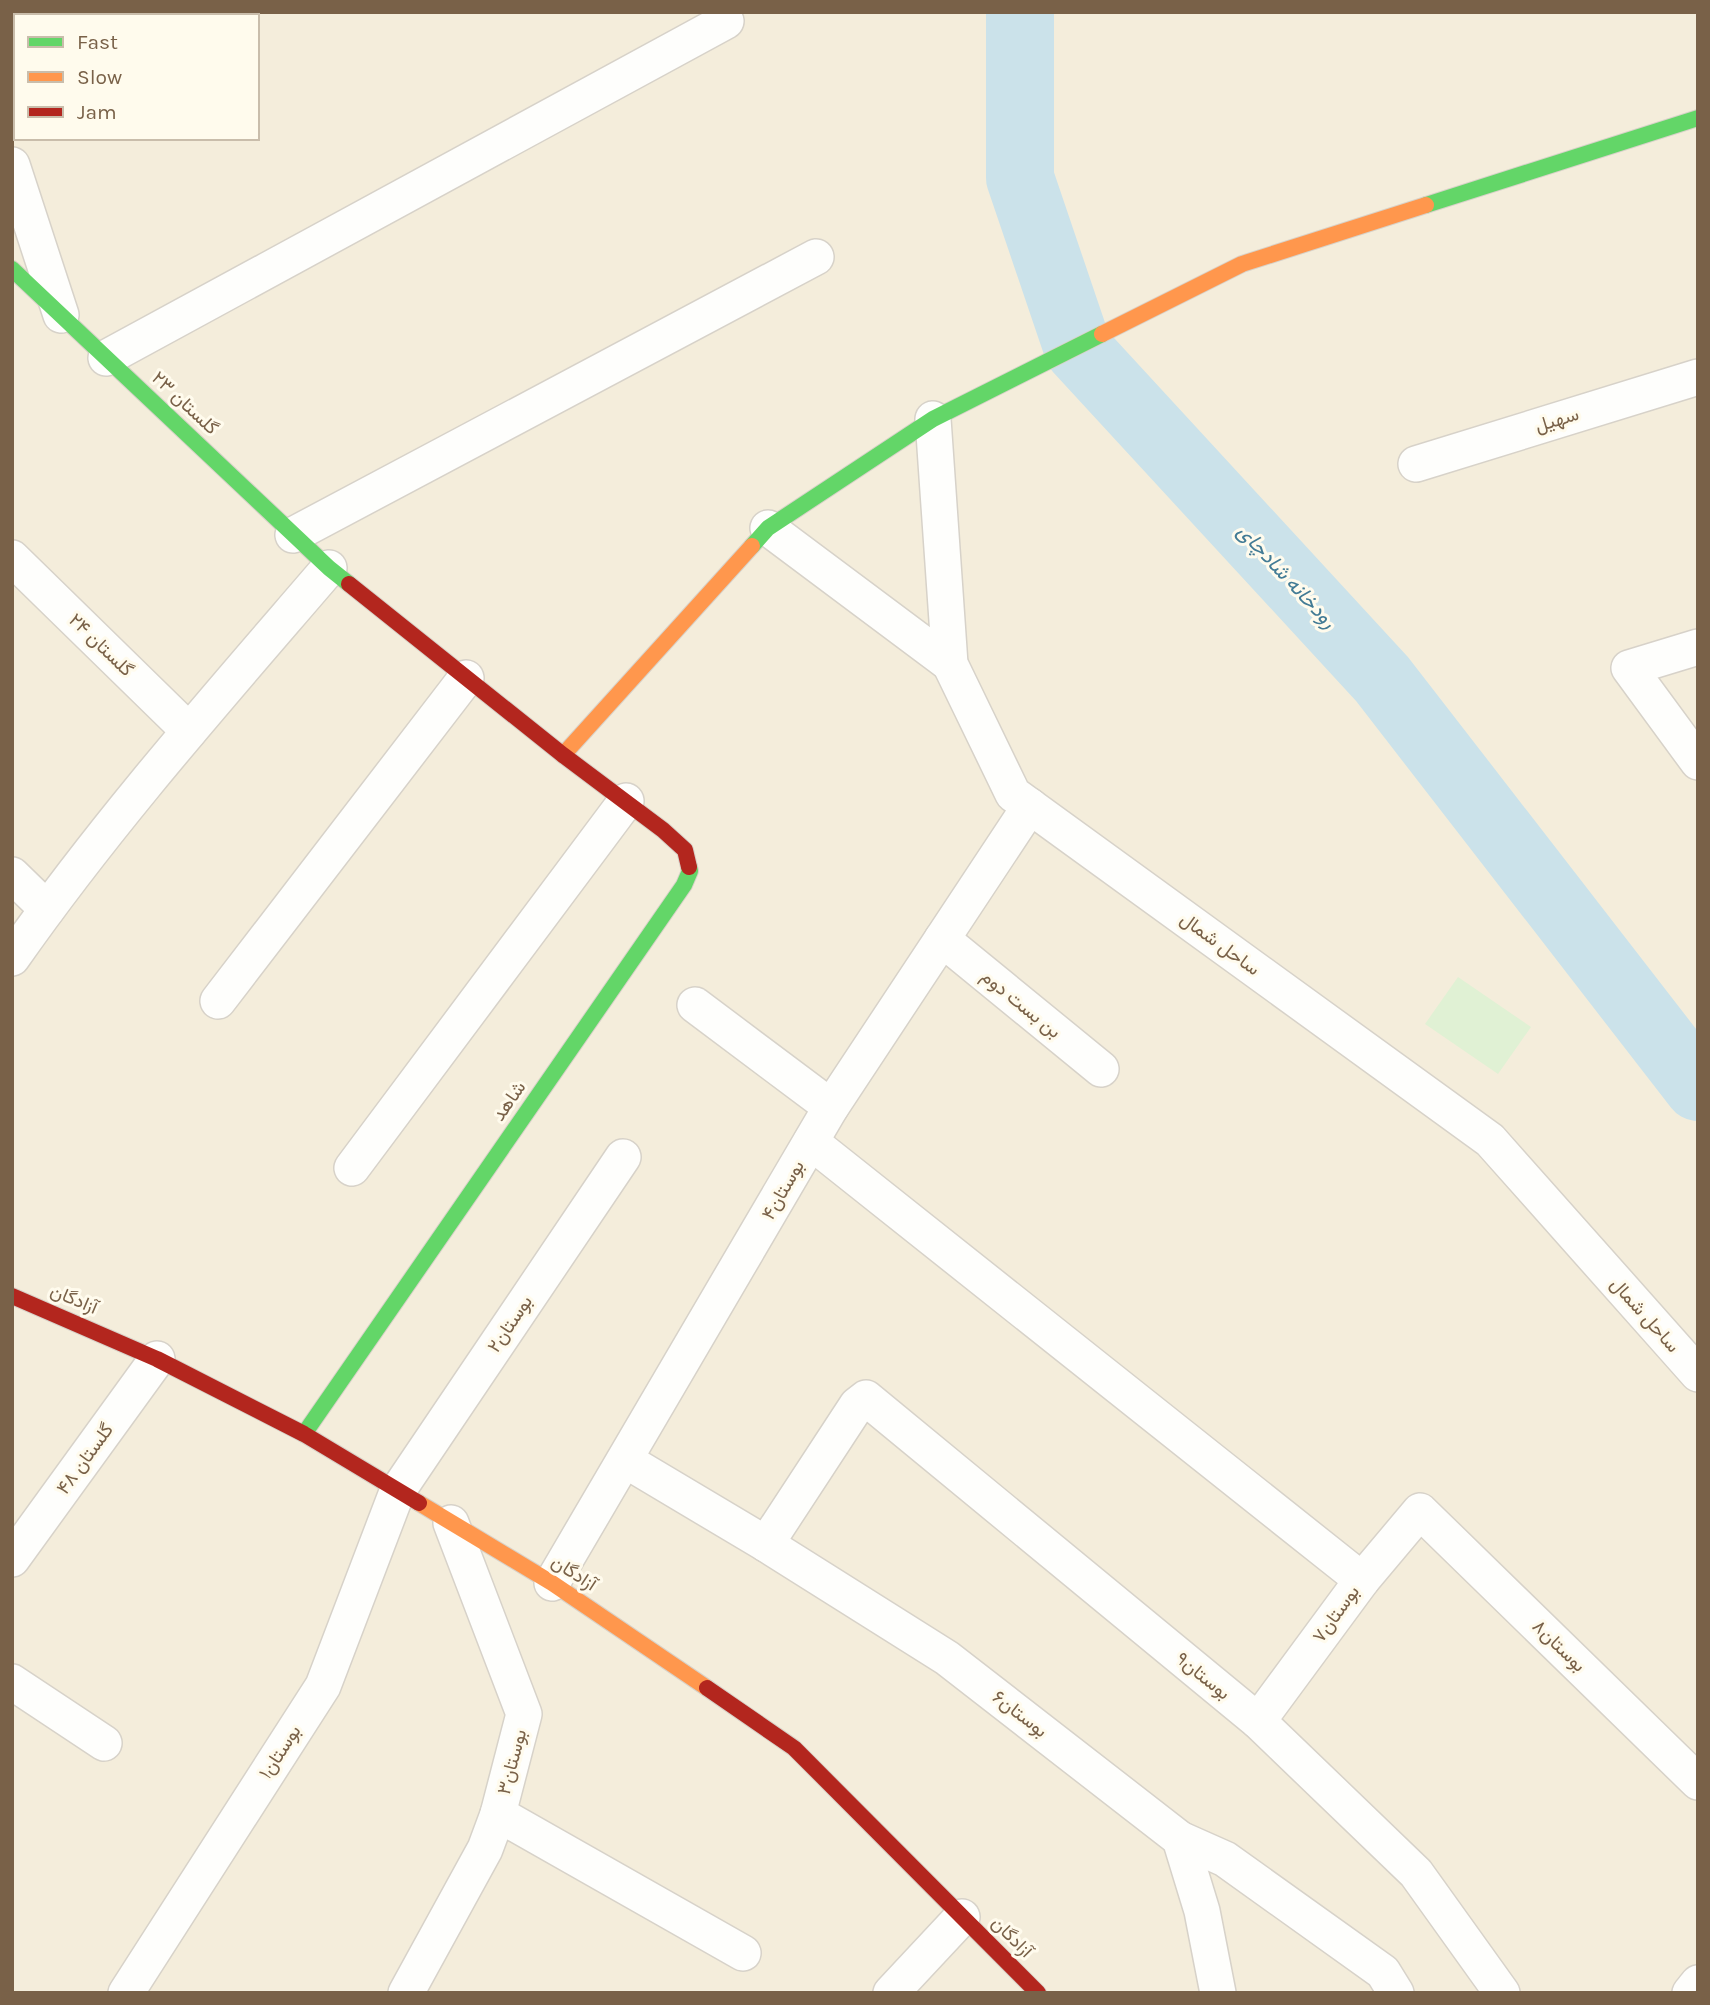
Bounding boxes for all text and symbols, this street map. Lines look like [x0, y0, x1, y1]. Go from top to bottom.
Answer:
legend [14, 14, 259, 140]
text: Fast [77, 30, 118, 54]
text: Slow [77, 65, 122, 89]
text: Jam [77, 100, 117, 124]
street label: گلستان ۲۳ [147, 367, 223, 439]
street label: سهیل [1532, 403, 1582, 437]
water label: رودخانه شادچای [1231, 519, 1341, 634]
street label: گلستان ۲۴ [64, 609, 138, 681]
street label: ساحل شمال [1176, 908, 1264, 980]
street label: بن بست دوم [976, 965, 1065, 1044]
street label: شاهد [488, 1077, 530, 1125]
street label: بوستان۴ [757, 1156, 809, 1224]
street label: ساحل شمال [1606, 1273, 1684, 1357]
street label: آزادگان [47, 1279, 102, 1319]
street label: بوستان۲ [483, 1291, 537, 1357]
street label: گلستان ۴۸ [52, 1419, 118, 1499]
street label: آزادگان [547, 1550, 602, 1596]
street label: بوستان۷ [1308, 1581, 1364, 1647]
street label: بوستان۸ [1528, 1615, 1590, 1677]
street label: بوستان۹ [1171, 1648, 1235, 1704]
street label: بوستان۶ [988, 1686, 1052, 1742]
street label: بوستان۱ [255, 1721, 305, 1783]
street label: بوستان۳ [493, 1727, 531, 1797]
street label: آزادگان [987, 1912, 1038, 1963]

